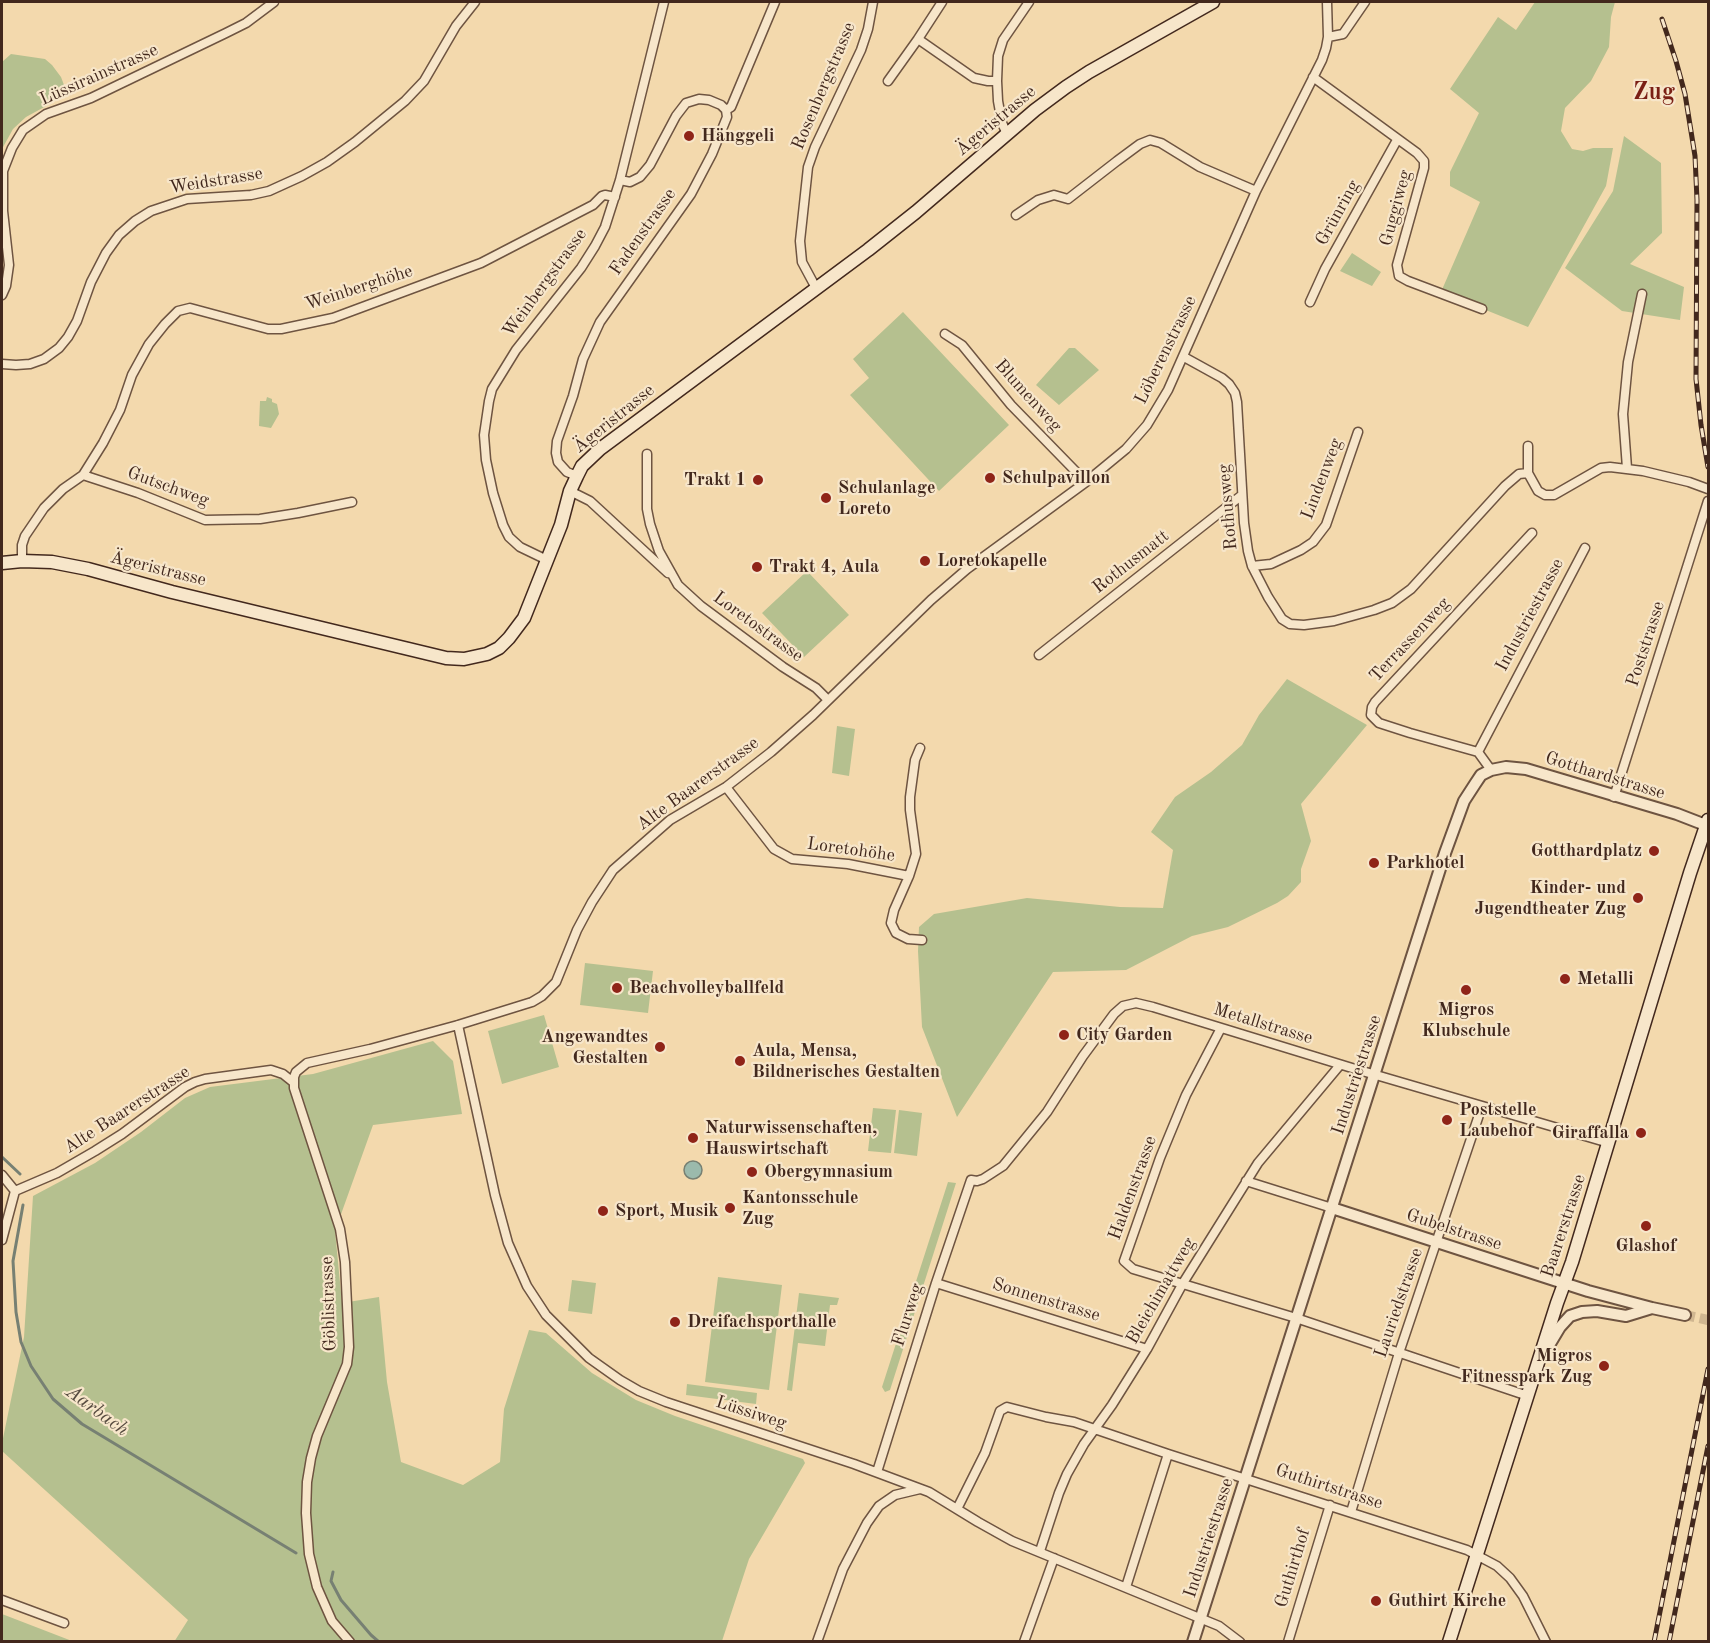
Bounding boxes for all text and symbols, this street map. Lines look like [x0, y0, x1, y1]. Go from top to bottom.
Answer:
street label: Rosenbergstrasse [787, 19, 861, 153]
street label: Lüssirainstrasse [36, 39, 162, 111]
district label: Zug [1633, 79, 1675, 107]
street label: Ägeristrasse [951, 81, 1041, 161]
place label: Hänggeli [701, 125, 774, 147]
marker: Hänggeli [682, 129, 696, 143]
street label: Weidstrasse [168, 163, 264, 199]
street label: Guggiweg [1375, 168, 1417, 248]
street label: Grünring [1311, 177, 1365, 249]
street label: Fadenstrasse [605, 184, 681, 280]
street label: Weinbergstrasse [498, 224, 592, 342]
street label: Weinberghöhe [303, 260, 415, 316]
street label: Löberenstrasse [1130, 292, 1202, 408]
street label: Blumenweg [990, 355, 1066, 437]
street label: Ägeristrasse [569, 380, 659, 458]
street label: Lindenweg [1297, 435, 1347, 523]
street label: Gutschweg [124, 462, 212, 512]
street label: Rothusweg [1213, 463, 1243, 551]
place label: Schulpavillon [1002, 467, 1110, 489]
place label: Trakt 1 [684, 469, 746, 491]
marker: Schulpavillon [983, 471, 997, 485]
marker: Trakt 1 [751, 473, 765, 487]
place label: Schulanlage Loreto [838, 477, 935, 520]
marker: Schulanlage Loreto [819, 491, 833, 505]
street label: Rothusmatt [1088, 525, 1174, 599]
street label: Ägeristrasse [108, 547, 208, 591]
place label: Loretokapelle [937, 550, 1047, 572]
marker: Loretokapelle [918, 554, 932, 568]
street label: Industriestrasse [1491, 555, 1569, 675]
place label: Trakt 4, Aula [769, 556, 879, 578]
marker: Trakt 4, Aula [750, 560, 764, 574]
street label: Loretostrasse [709, 587, 807, 667]
street label: Terrassenweg [1365, 593, 1455, 687]
street label: Poststrasse [1622, 599, 1670, 689]
street label: Alte Baarerstrasse [633, 732, 763, 836]
street label: Gotthardstrasse [1542, 748, 1668, 804]
street label: Loretohöhe [806, 833, 896, 867]
place label: Gotthardplatz [1531, 840, 1642, 862]
marker: Gotthardplatz [1647, 844, 1661, 858]
place label: Parkhotel [1386, 852, 1465, 874]
marker: Parkhotel [1367, 856, 1381, 870]
place label: Kinder- und Jugendtheater Zug [1474, 877, 1626, 920]
marker: Kinder- und Jugendtheater Zug [1631, 891, 1645, 905]
place label: Metalli [1577, 968, 1634, 990]
marker: Metalli [1558, 972, 1572, 986]
place label: Beachvolleyballfeld [629, 977, 784, 999]
marker: Beachvolleyballfeld [610, 981, 624, 995]
marker: Migros Klubschule [1459, 983, 1473, 997]
street label: Metallstrasse [1211, 999, 1315, 1049]
place label: Migros Klubschule [1422, 999, 1510, 1042]
street label: Industriestrasse [1327, 1012, 1387, 1138]
place label: City Garden [1076, 1024, 1172, 1046]
place label: Angewandtes Gestalten [541, 1026, 648, 1068]
marker: City Garden [1057, 1028, 1071, 1042]
marker: Angewandtes Gestalten [653, 1040, 667, 1054]
place label: Aula, Mensa, Bildnerisches Gestalten [752, 1040, 940, 1082]
marker: Aula, Mensa, Bildnerisches Gestalten [733, 1054, 747, 1068]
street label: Alte Baarerstrasse [60, 1061, 194, 1159]
place label: Poststelle Laubehof [1459, 1099, 1536, 1142]
marker: Poststelle Laubehof [1440, 1113, 1454, 1127]
place label: Naturwissenschaften, Hauswirtschaft [705, 1117, 877, 1160]
place label: Giraffalla [1552, 1122, 1629, 1144]
marker: Giraffalla [1634, 1126, 1648, 1140]
marker: Naturwissenschaften, Hauswirtschaft [686, 1131, 700, 1145]
street label: Haldenstrasse [1104, 1133, 1162, 1243]
place label: Obergymnasium [764, 1161, 893, 1183]
marker: Obergymnasium [745, 1165, 759, 1179]
street label: Baarerstrasse [1537, 1172, 1591, 1280]
place label: Kantonsschule Zug [742, 1187, 859, 1230]
place label: Sport, Musik [615, 1200, 719, 1222]
marker: Kantonsschule Zug [723, 1201, 737, 1215]
marker: Sport, Musik [596, 1204, 610, 1218]
street label: Gubelstrasse [1403, 1204, 1505, 1256]
marker: Glashof [1639, 1219, 1653, 1233]
street label: Bleichimattweg [1122, 1234, 1200, 1348]
place label: Glashof [1616, 1235, 1676, 1257]
street label: Lauriedstrasse [1370, 1245, 1428, 1361]
street label: Göblistrasse [317, 1256, 341, 1352]
street label: Sonnenstrasse [989, 1273, 1103, 1327]
street label: Flurweg [888, 1281, 928, 1349]
place label: Dreifachsporthalle [687, 1311, 837, 1333]
marker: Dreifachsporthalle [668, 1315, 682, 1329]
place label: Migros Fitnesspark Zug [1461, 1345, 1592, 1388]
marker: Migros Fitnesspark Zug [1597, 1359, 1611, 1373]
water label: Aarbach [61, 1380, 133, 1442]
street label: Lüssiweg [713, 1391, 789, 1435]
street label: Guthirtstrasse [1273, 1460, 1385, 1514]
street label: Industriestrasse [1179, 1475, 1239, 1601]
street label: Guthirthof [1271, 1526, 1315, 1610]
place label: Guthirt Kirche [1388, 1590, 1506, 1612]
marker: Guthirt Kirche [1369, 1594, 1383, 1608]

